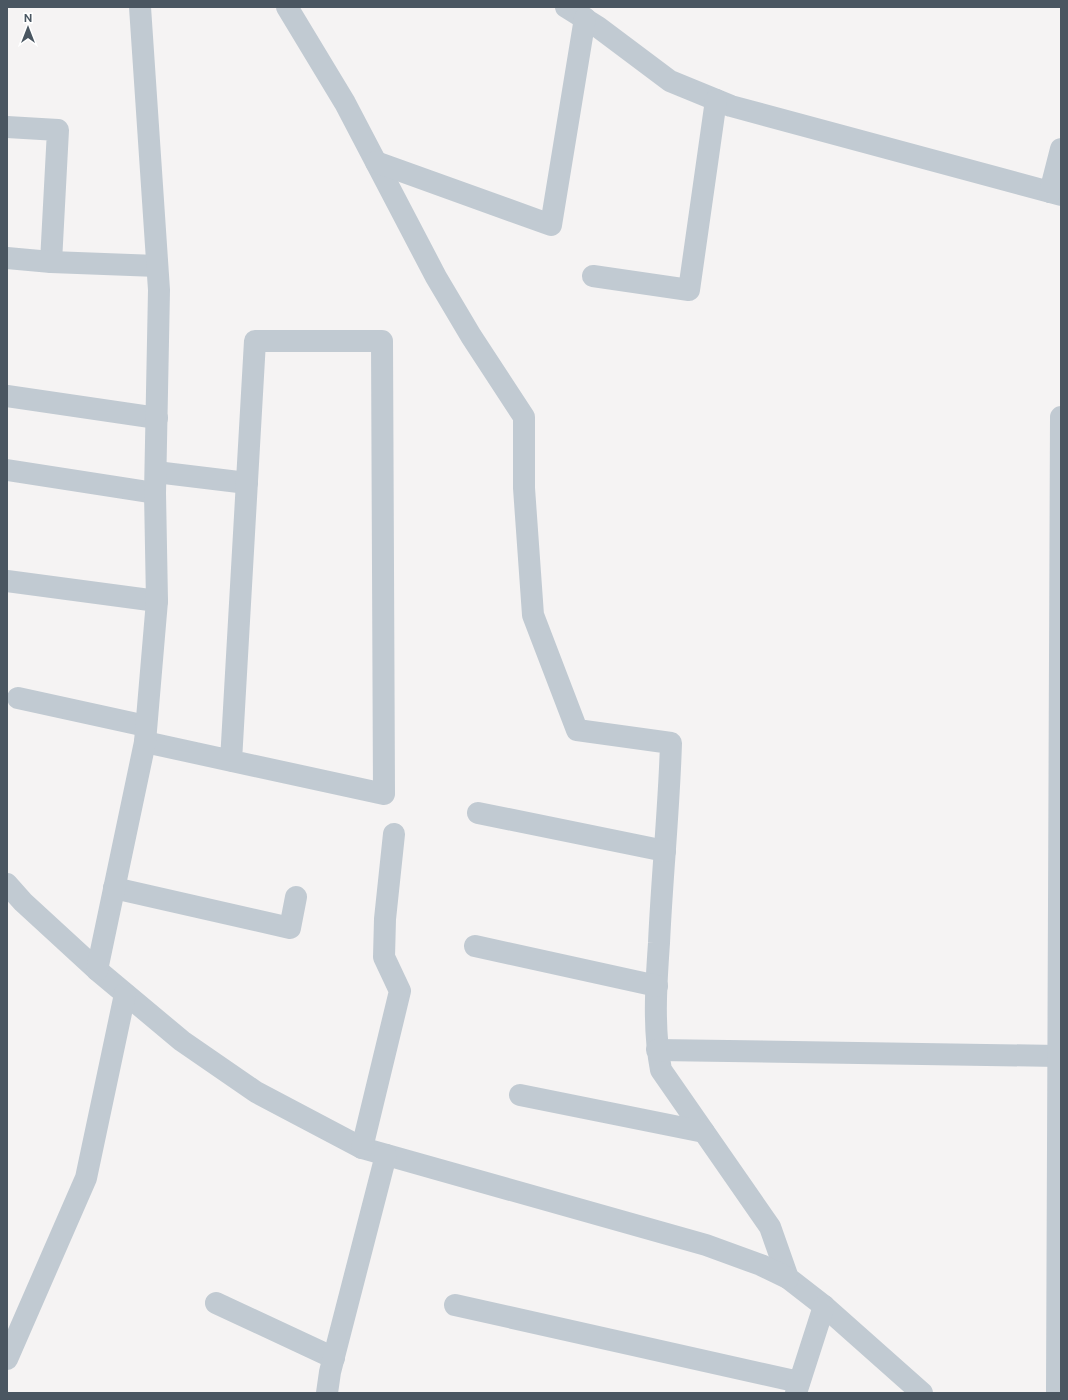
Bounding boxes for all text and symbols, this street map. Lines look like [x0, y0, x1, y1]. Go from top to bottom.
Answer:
north arrow [8, 8, 48, 48]
text: N [24, 12, 32, 24]

